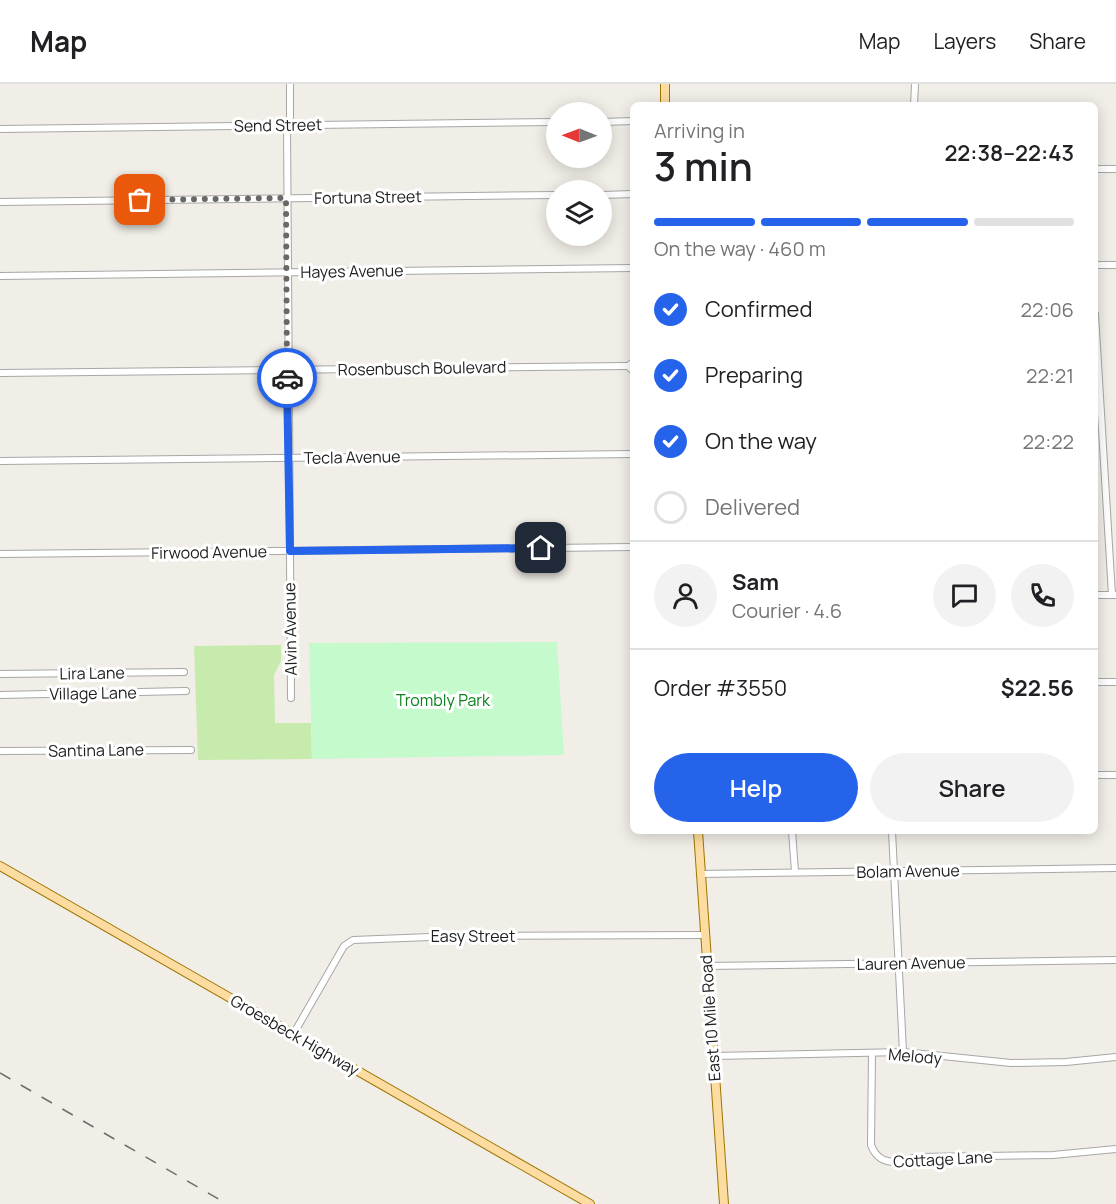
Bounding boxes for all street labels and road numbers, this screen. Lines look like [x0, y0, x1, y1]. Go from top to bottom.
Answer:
street label: Send Street [234, 113, 322, 137]
street label: Fortuna Street [314, 185, 422, 209]
street label: Hayes Avenue [300, 259, 404, 283]
street label: Rosenbusch Boulevard [338, 356, 506, 380]
street label: Tecla Avenue [303, 445, 401, 469]
street label: Firwood Avenue [151, 540, 267, 564]
street label: Alvin Avenue [278, 582, 302, 676]
street label: Lira Lane [59, 661, 125, 685]
street label: Village Lane [49, 681, 137, 705]
street label: Santina Lane [48, 738, 144, 762]
street label: Bolam Avenue [856, 859, 960, 883]
street label: Easy Street [431, 925, 515, 947]
street label: Lauren Avenue [856, 951, 966, 975]
street label: East 10 Mile Road [695, 954, 725, 1082]
street label: Groesbeck Highway [227, 989, 364, 1081]
street label: Melody [887, 1043, 943, 1069]
street label: Cottage Lane [893, 1145, 993, 1173]

